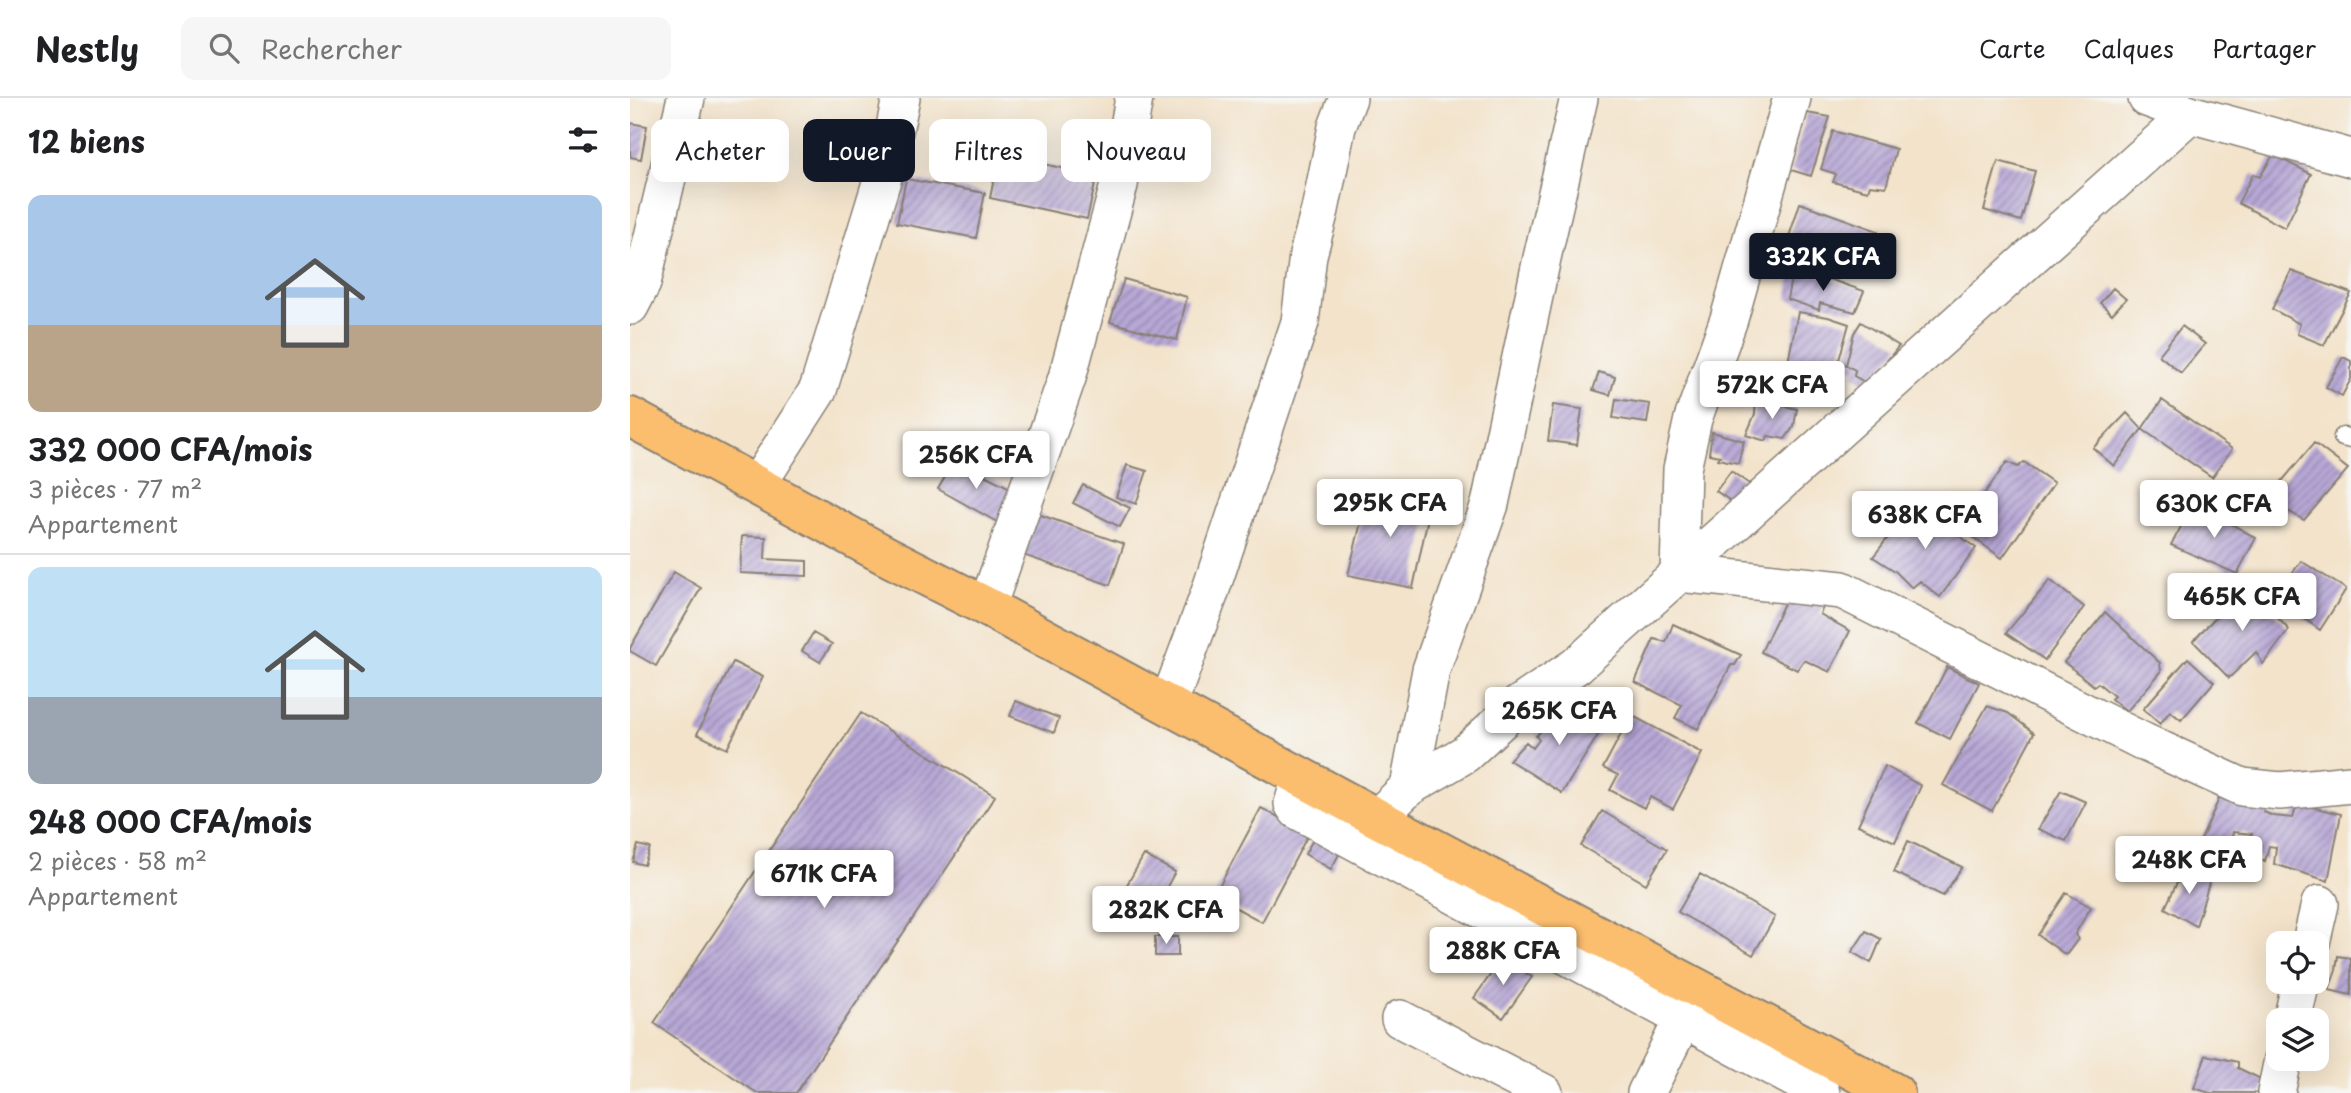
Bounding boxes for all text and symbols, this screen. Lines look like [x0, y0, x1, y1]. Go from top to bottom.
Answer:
search box [181, 17, 671, 80]
text: Nestly [35, 23, 139, 73]
icon: search [205, 29, 243, 67]
text: Rechercher [261, 29, 402, 68]
text: Carte [1979, 30, 2045, 66]
text: Calques [2083, 30, 2174, 66]
text: Partager [2212, 30, 2316, 66]
text: 12 biens [28, 118, 145, 163]
chip: Acheter [651, 119, 789, 182]
chip: Louer [803, 119, 915, 182]
chip: Filtres [929, 119, 1047, 182]
chip: Nouveau [1061, 119, 1211, 182]
icon: filters [564, 121, 602, 159]
pin: 332K CFA [1751, 234, 1895, 293]
text: 332K CFA [1765, 238, 1881, 273]
icon: home [252, 240, 378, 366]
pin: 572K CFA [1700, 362, 1844, 421]
text: 572K CFA [1716, 366, 1828, 401]
text: 332 000 CFA/mois [28, 426, 313, 471]
pin: 256K CFA [904, 432, 1048, 491]
text: 256K CFA [919, 436, 1033, 471]
text: 3 pièces · 77 m² [28, 471, 202, 506]
pin: 295K CFA [1318, 480, 1462, 539]
pin: 630K CFA [2142, 480, 2286, 540]
text: 295K CFA [1333, 484, 1447, 519]
text: 630K CFA [2156, 485, 2272, 520]
pin: 638K CFA [1853, 491, 1997, 551]
text: 638K CFA [1868, 496, 1982, 531]
text: Appartement [28, 506, 178, 541]
pin: 465K CFA [2170, 574, 2314, 633]
text: 465K CFA [2183, 578, 2301, 613]
icon: home [252, 612, 378, 738]
pin: 265K CFA [1487, 688, 1631, 747]
text: 265K CFA [1501, 692, 1617, 727]
text: 248 000 CFA/mois [28, 798, 312, 843]
pin: 248K CFA [2117, 836, 2261, 896]
text: 248K CFA [2131, 841, 2247, 876]
text: 2 pièces · 58 m² [28, 843, 207, 878]
pin: 671K CFA [752, 850, 896, 910]
text: 671K CFA [771, 855, 877, 890]
text: Appartement [28, 878, 178, 913]
pin: 282K CFA [1094, 886, 1238, 946]
text: 282K CFA [1108, 891, 1224, 926]
pin: 288K CFA [1431, 928, 1575, 987]
map controls [2266, 931, 2329, 1071]
button: locate [2266, 931, 2329, 994]
text: 288K CFA [1445, 932, 1561, 967]
button: layers [2266, 1008, 2329, 1071]

